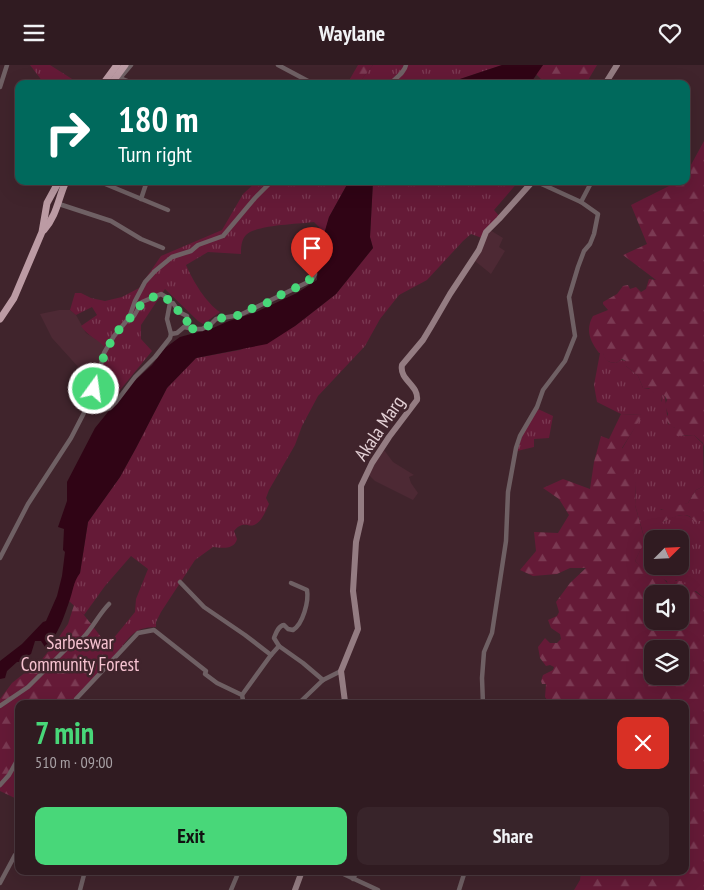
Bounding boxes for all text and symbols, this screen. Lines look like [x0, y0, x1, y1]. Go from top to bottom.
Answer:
icon: menu [20, 19, 48, 47]
text: Waylane [319, 19, 385, 47]
icon: heart [656, 19, 684, 47]
text: 180 m [118, 96, 199, 142]
icon: right [35, 100, 100, 165]
text: Turn right [118, 140, 192, 168]
pin [291, 227, 333, 278]
icon: arrive [298, 234, 326, 262]
position arrow [67, 362, 119, 414]
street label: Akala Marg [349, 391, 409, 465]
north arrow [644, 530, 689, 575]
map controls [644, 530, 689, 685]
button: sound [644, 585, 689, 630]
park label: Sarbeswar Community Forest [21, 630, 140, 676]
button: layers [644, 640, 689, 685]
text: 7 min [35, 713, 94, 752]
button: close [617, 717, 669, 769]
text: 510 m · 09:00 [35, 752, 113, 772]
button: Exit [35, 807, 347, 865]
button: Share [357, 807, 669, 865]

